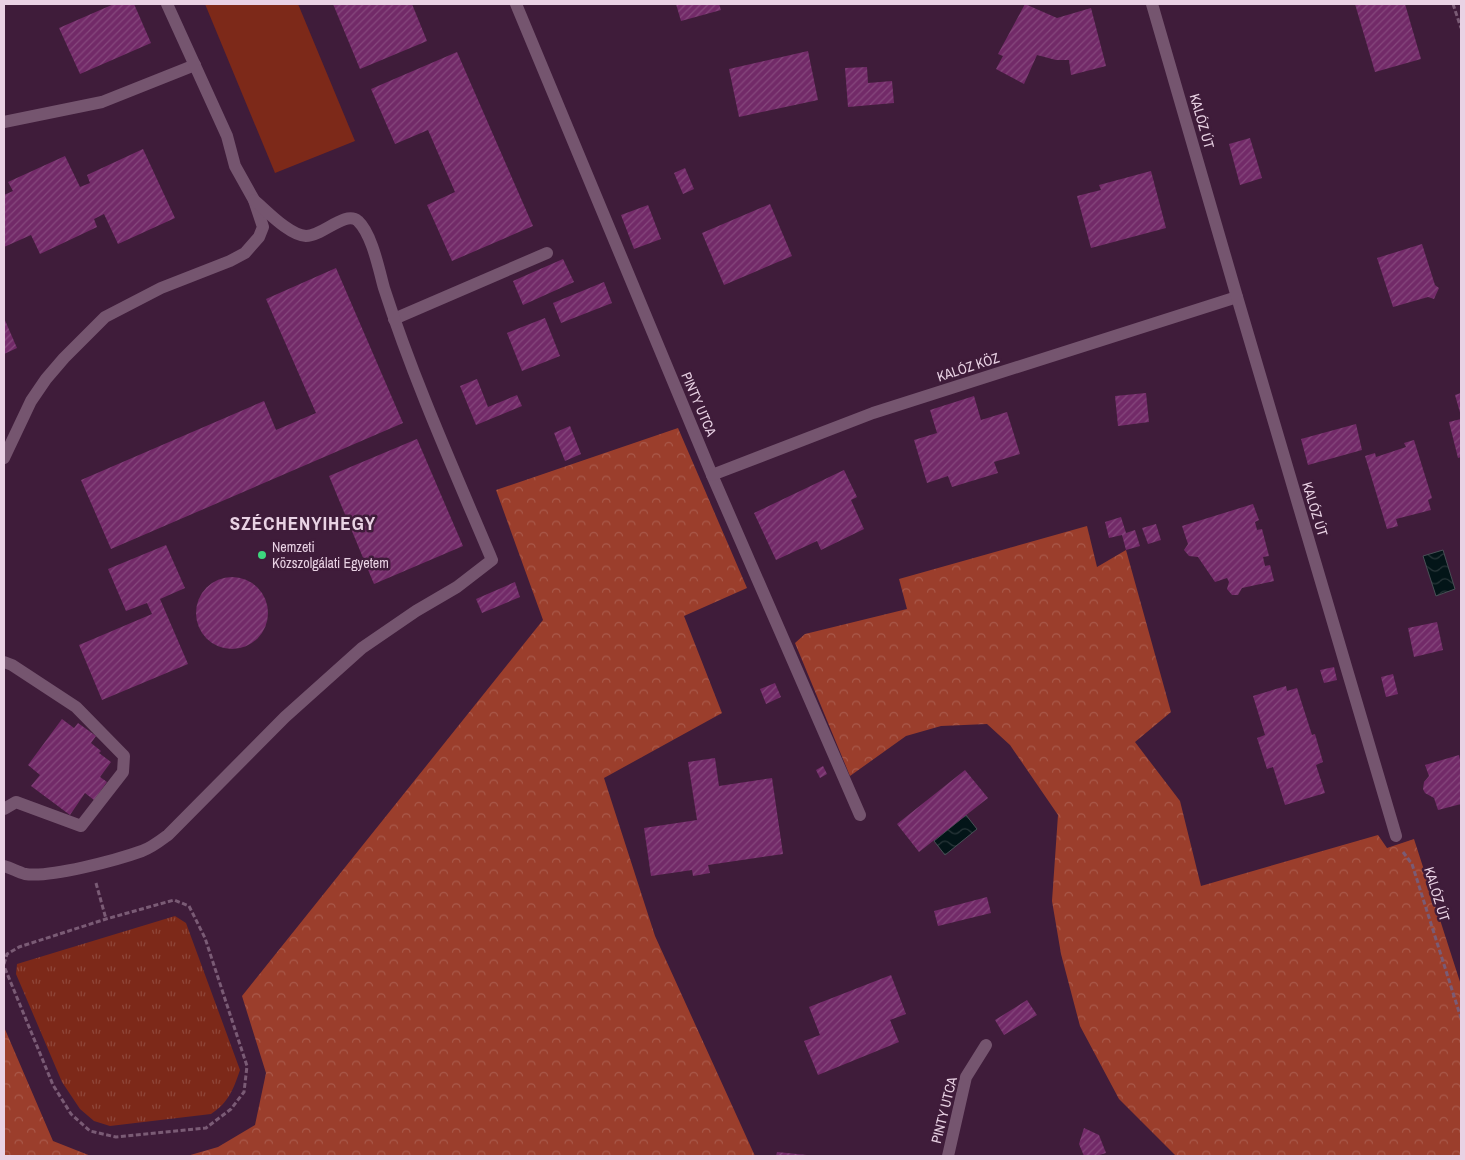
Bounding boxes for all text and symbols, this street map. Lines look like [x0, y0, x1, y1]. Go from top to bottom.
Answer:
street label: KALÓZ ÚT [1186, 92, 1218, 150]
street label: KALÓZ KÖZ [935, 348, 1001, 386]
street label: PINTY UTCA [677, 369, 721, 439]
street label: KALÓZ ÚT [1298, 480, 1332, 538]
district label: SZÉCHENYIHEGY [230, 510, 376, 536]
place label: Nemzeti Közszolgálati Egyetem [272, 538, 389, 572]
marker: Nemzeti Közszolgálati Egyetem [256, 549, 268, 561]
street label: KALÓZ ÚT [1420, 865, 1454, 923]
street label: PINTY UTCA [927, 1074, 961, 1145]

